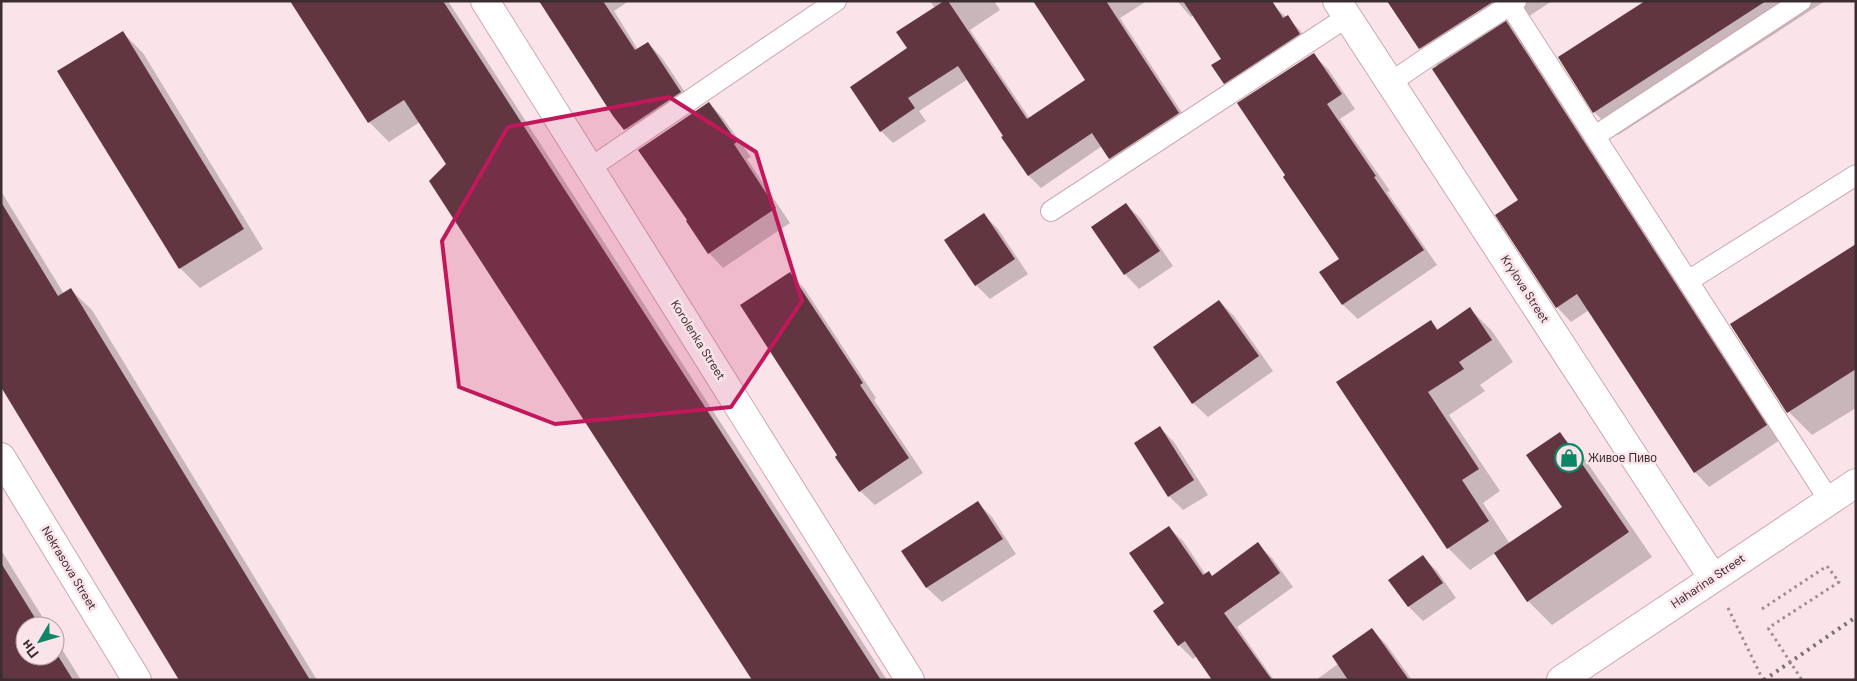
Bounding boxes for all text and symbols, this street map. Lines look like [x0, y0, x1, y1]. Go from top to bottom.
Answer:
street label: Krylova Street [1497, 252, 1553, 326]
street label: Korolenka Street [667, 297, 729, 383]
shop icon: Живое Пиво [1554, 443, 1584, 473]
place label: Живое Пиво [1588, 450, 1657, 466]
street label: Nekrasova Street [38, 523, 100, 613]
street label: Haharina Street [1668, 550, 1748, 612]
north arrow [15, 616, 65, 666]
text: Пн [17, 636, 43, 662]

